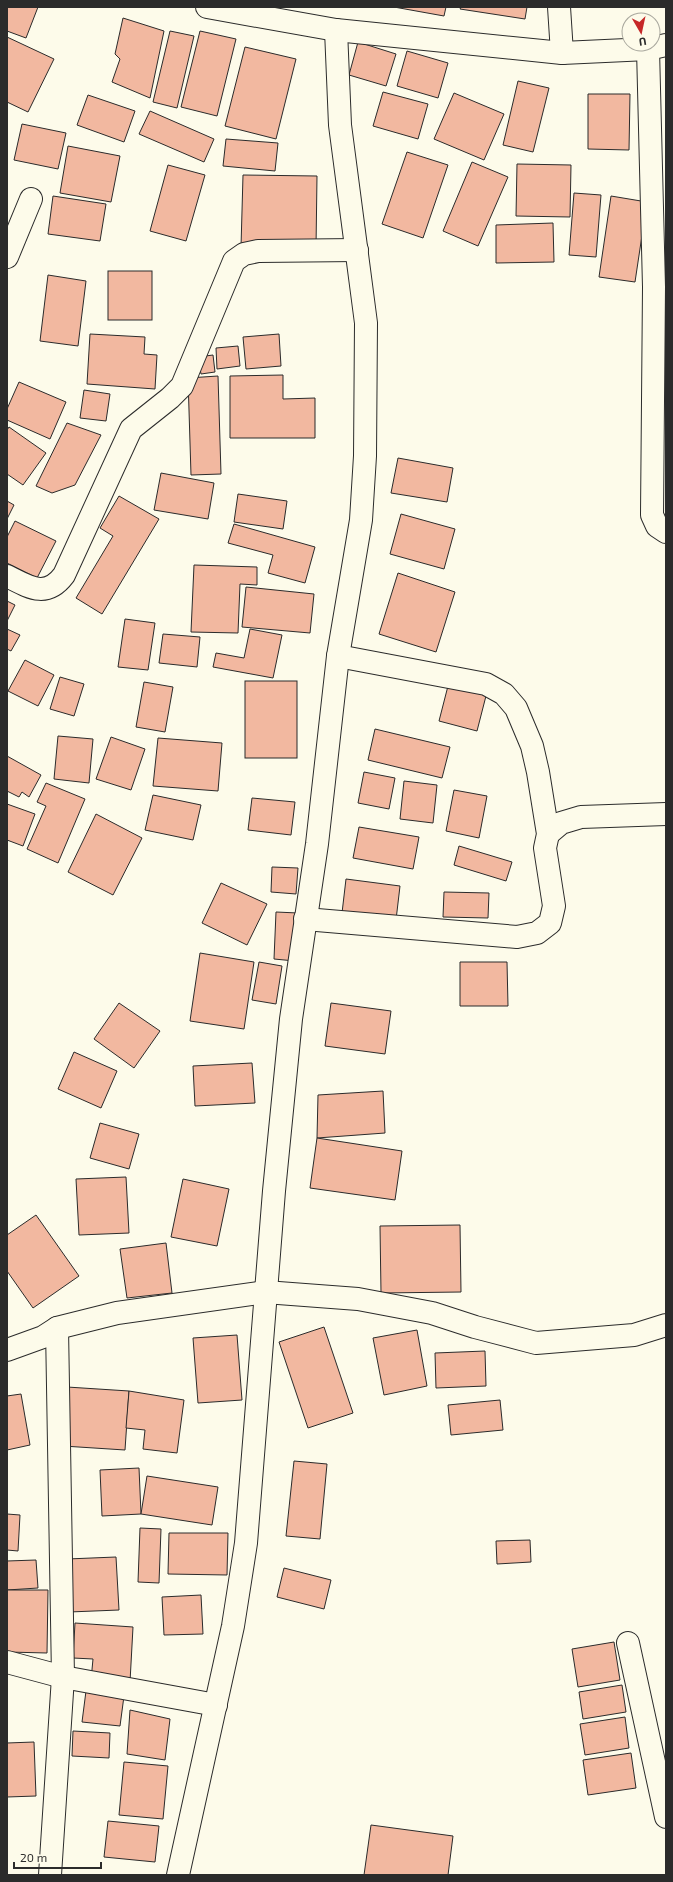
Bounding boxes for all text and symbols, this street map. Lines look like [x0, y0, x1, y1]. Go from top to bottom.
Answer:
north arrow [621, 12, 661, 52]
text: U [638, 35, 647, 49]
scale bar [14, 1844, 101, 1870]
text: 20 m [20, 1850, 47, 1864]

